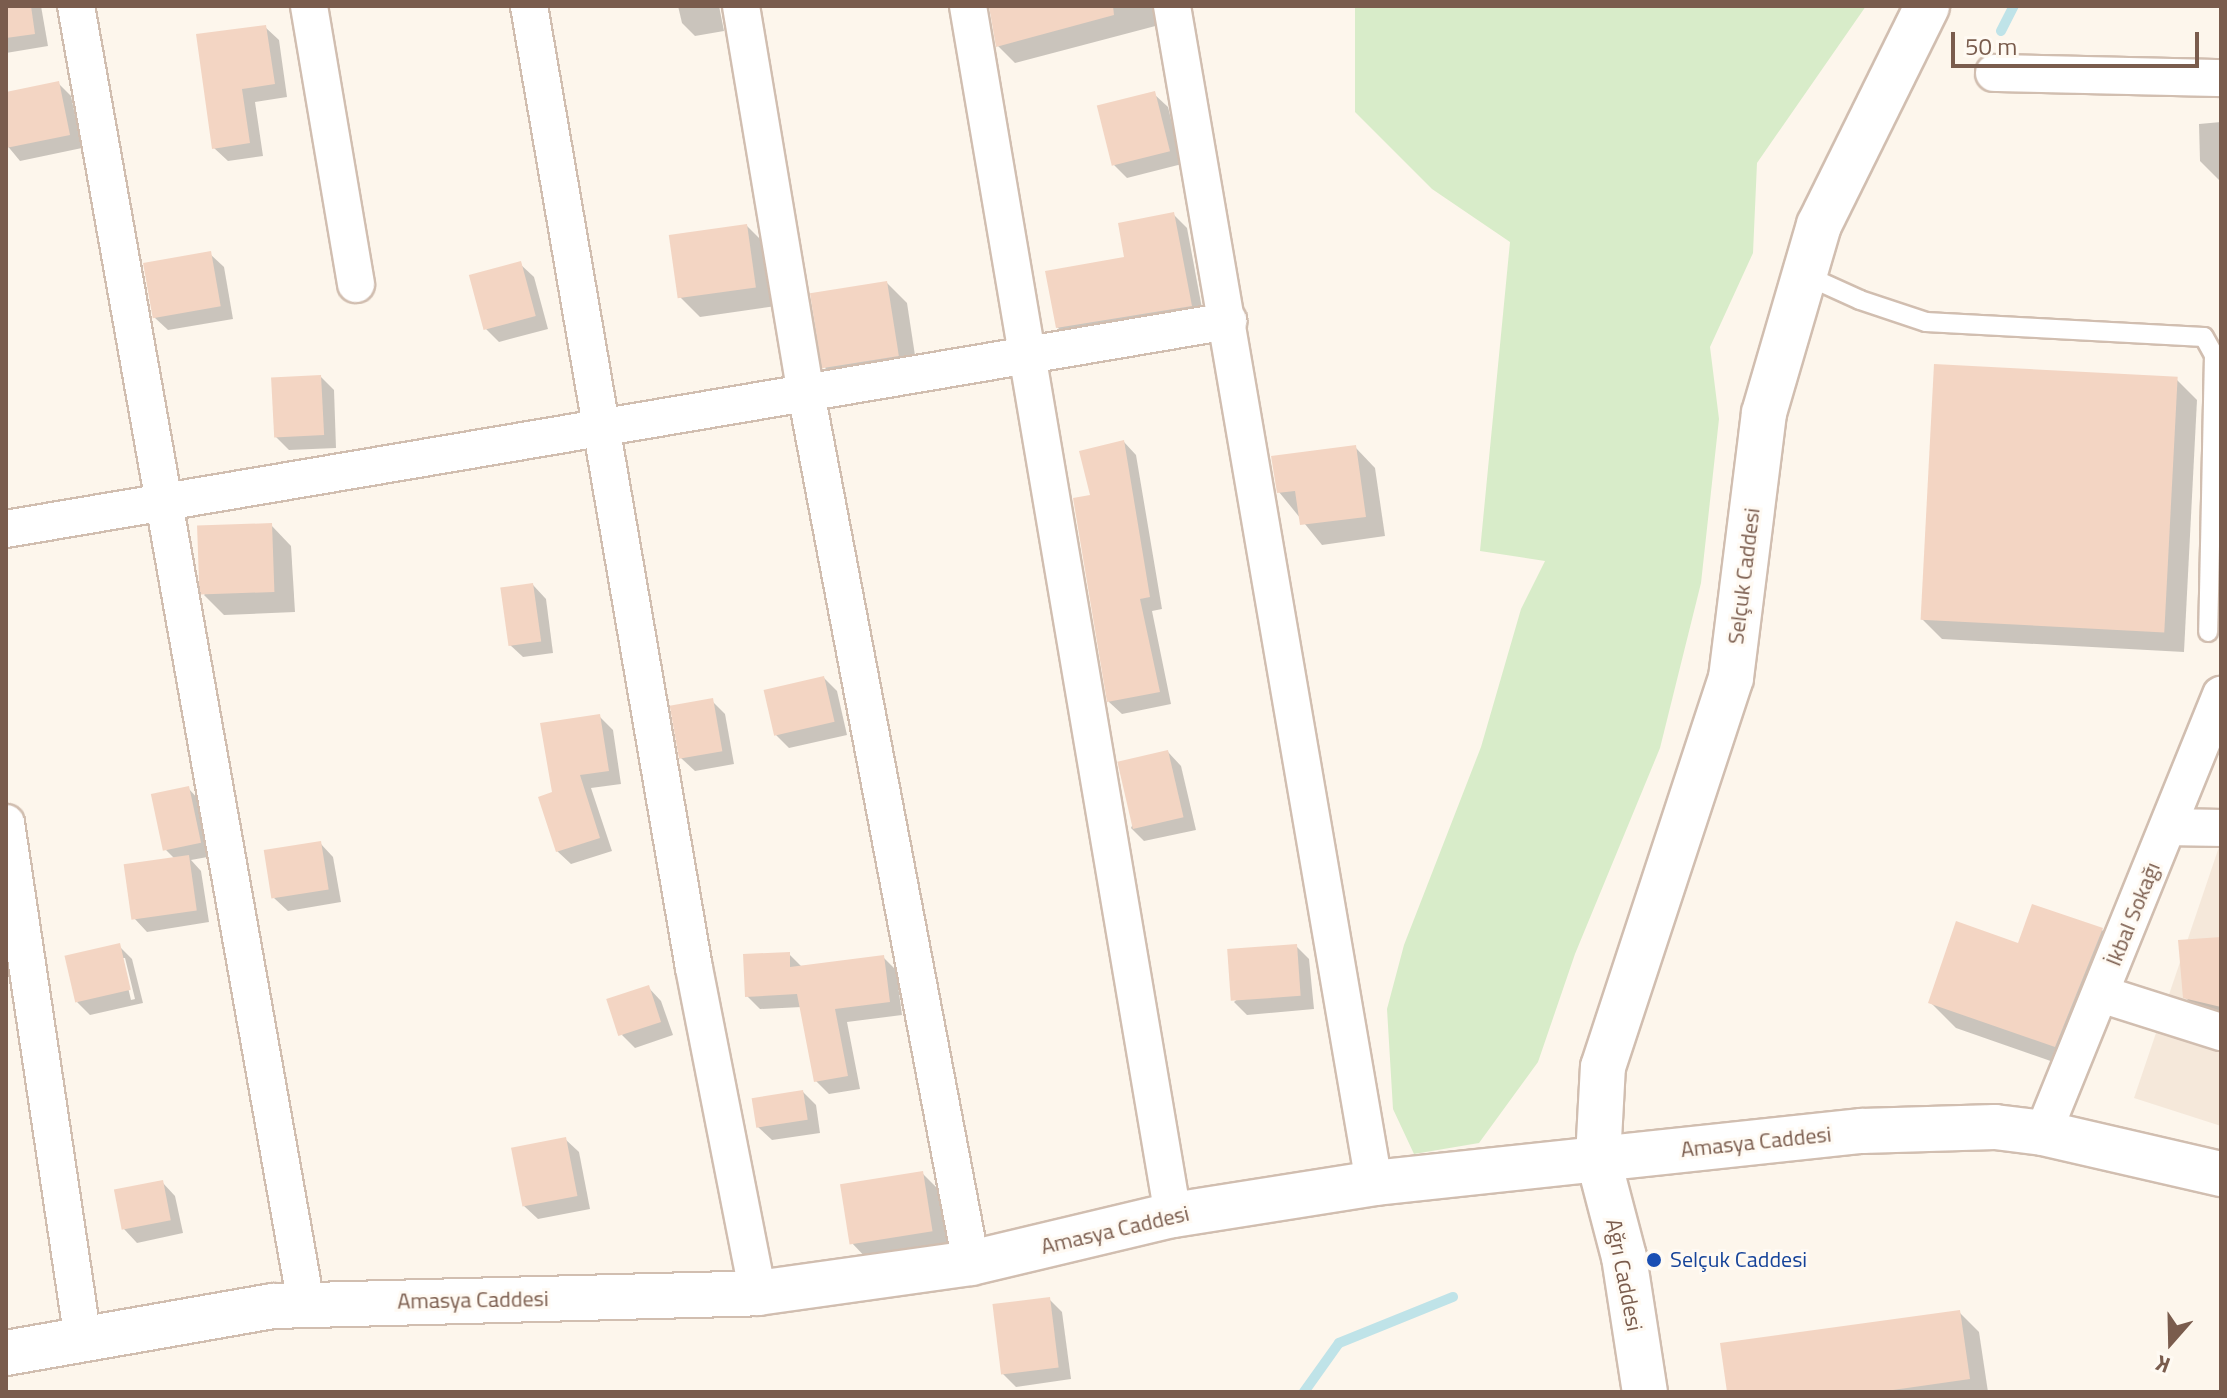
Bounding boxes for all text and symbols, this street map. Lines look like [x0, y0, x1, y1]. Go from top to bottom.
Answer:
scale bar [1955, 16, 2203, 66]
text: 50 m [1965, 28, 2017, 64]
street label: Selçuk Caddesi [1723, 506, 1765, 646]
street label: İkbal Sokağı [2100, 858, 2166, 970]
street label: Amasya Caddesi [1679, 1121, 1833, 1163]
street label: Amasya Caddesi [1038, 1200, 1192, 1260]
street label: Ağrı Caddesi [1600, 1217, 1648, 1333]
place label: Selçuk Caddesi [1670, 1247, 1807, 1273]
marker: Selçuk Caddesi [1645, 1251, 1663, 1269]
street label: Amasya Caddesi [397, 1285, 549, 1315]
north arrow [2131, 1302, 2211, 1382]
text: K [2151, 1346, 2175, 1383]

